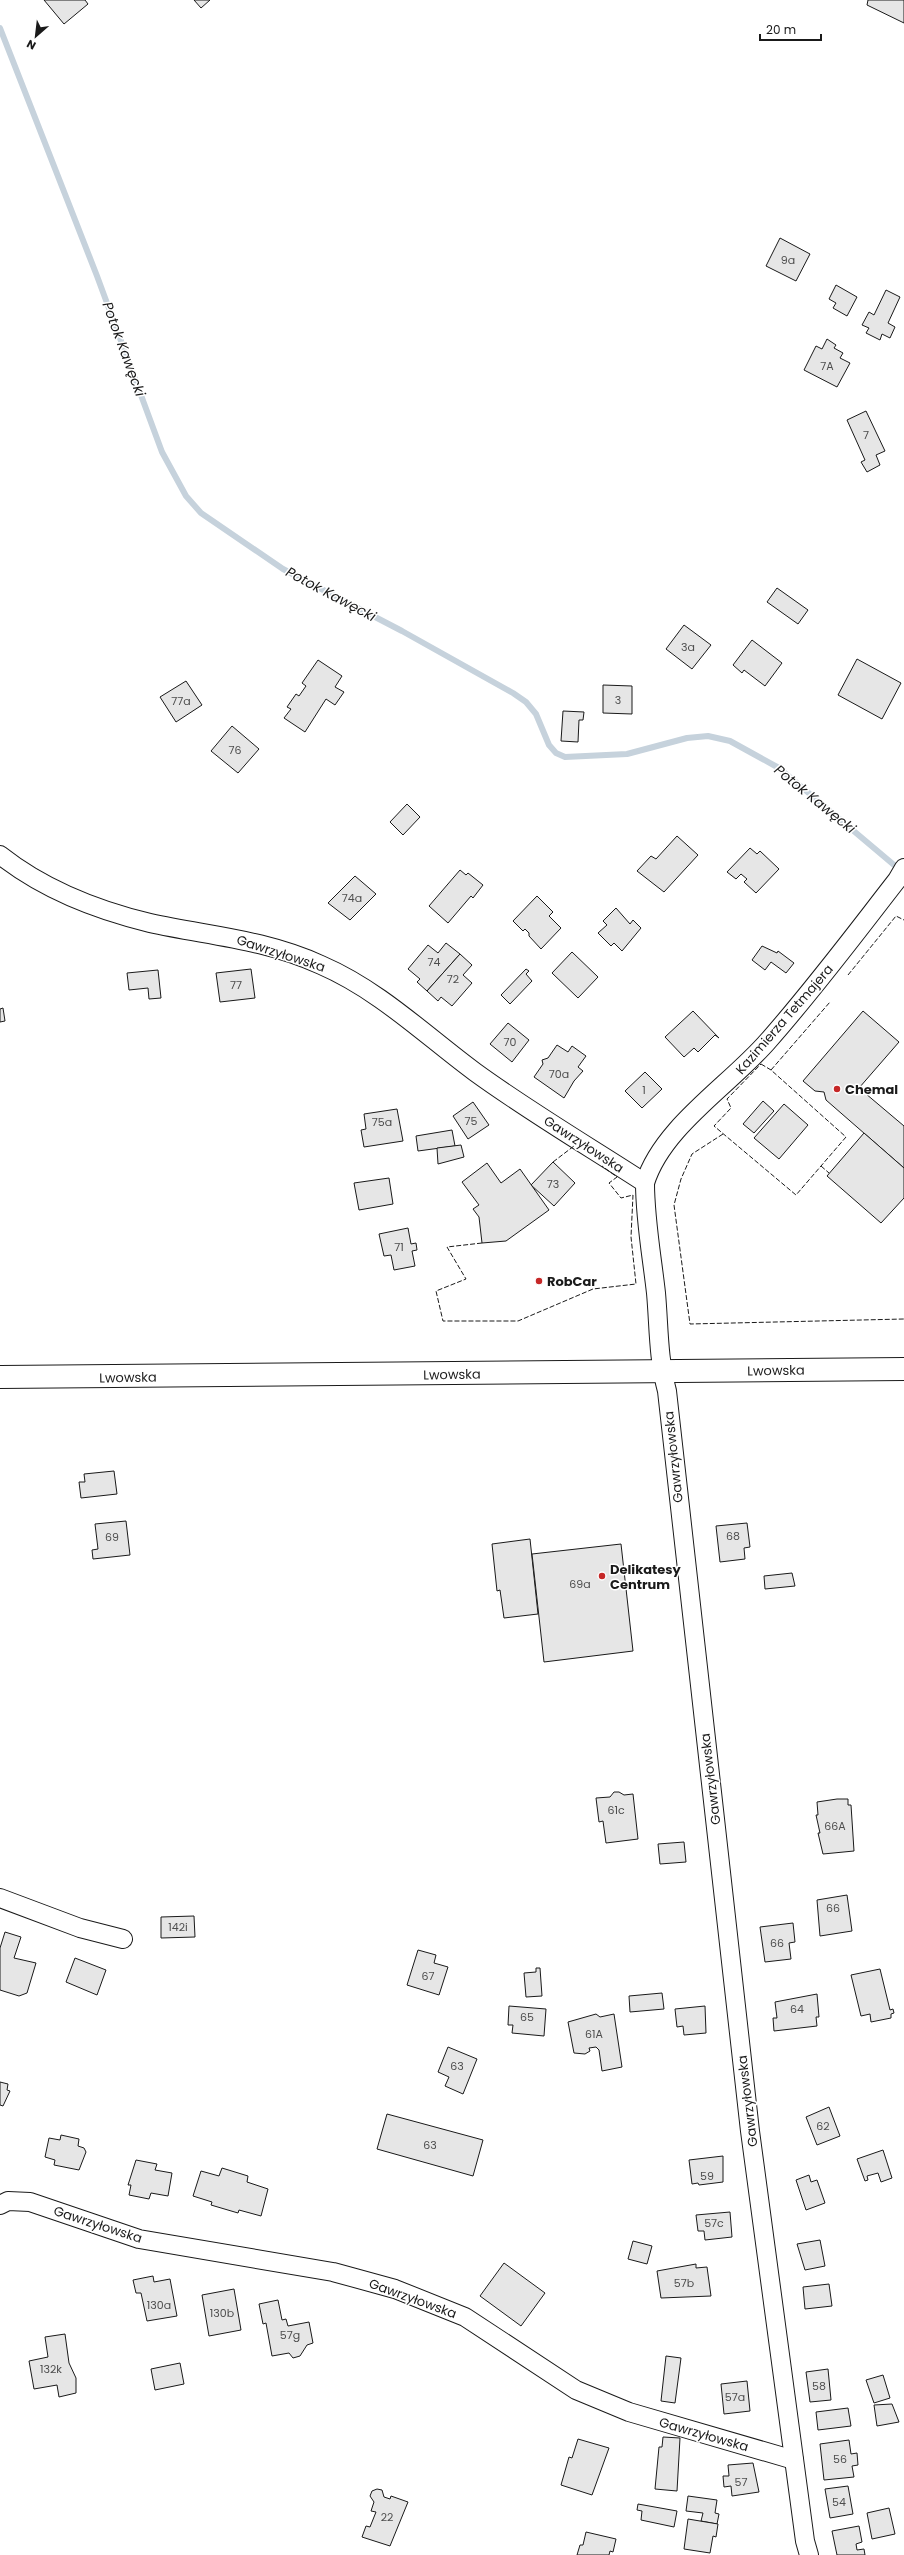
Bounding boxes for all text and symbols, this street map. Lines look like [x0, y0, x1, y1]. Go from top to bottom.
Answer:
north arrow [16, 16, 56, 56]
scale bar [760, 16, 821, 42]
text: 20 m [766, 21, 796, 38]
text: N [24, 36, 39, 54]
house number: 9a [781, 252, 795, 268]
water label: Potok Kawęcki [98, 299, 151, 400]
house number: 7A [820, 358, 834, 374]
house number: 7 [863, 427, 869, 443]
water label: Potok Kawęcki [282, 562, 380, 626]
house number: 3a [681, 639, 695, 655]
house number: 3 [615, 692, 621, 708]
house number: 77a [171, 693, 191, 709]
house number: 76 [229, 742, 242, 758]
water label: Potok Kawęcki [770, 760, 860, 838]
house number: 74a [342, 890, 362, 906]
street label: Gawrzyłowska [234, 930, 328, 977]
house number: 74 [428, 954, 441, 970]
street label: Kazimierza Tetmajera [731, 960, 838, 1079]
house number: 72 [447, 971, 459, 987]
house number: 77 [230, 977, 242, 993]
house number: 70 [504, 1034, 517, 1050]
house number: 70a [549, 1066, 569, 1082]
place label: Chemal [845, 1080, 898, 1099]
house number: 1 [642, 1082, 646, 1098]
marker: Chemal [832, 1084, 842, 1094]
street label: Gawrzyłowska [540, 1111, 628, 1177]
house number: 75 [465, 1113, 478, 1129]
house number: 75a [372, 1114, 392, 1130]
house number: 73 [547, 1176, 559, 1192]
house number: 71 [394, 1239, 404, 1255]
place label: RobCar [547, 1272, 597, 1291]
marker: RobCar [534, 1276, 544, 1286]
street label: Lwowska [747, 1360, 805, 1381]
street label: Lwowska [423, 1364, 481, 1385]
street label: Lwowska [99, 1367, 157, 1388]
street label: Gawrzyłowska [659, 1410, 688, 1504]
house number: 68 [726, 1528, 740, 1544]
house number: 69 [105, 1529, 119, 1545]
place label: Delikatesy Centrum [610, 1560, 682, 1594]
marker: Delikatesy Centrum [597, 1571, 607, 1581]
house number: 69a [569, 1576, 591, 1592]
street label: Gawrzyłowska [695, 1732, 726, 1826]
house number: 61c [607, 1802, 625, 1818]
house number: 66A [824, 1818, 846, 1834]
house number: 66 [826, 1900, 840, 1916]
house number: 142i [168, 1919, 188, 1935]
house number: 66 [770, 1935, 784, 1951]
house number: 67 [422, 1968, 435, 1984]
house number: 64 [790, 2001, 804, 2017]
house number: 65 [520, 2009, 534, 2025]
house number: 61A [585, 2026, 604, 2042]
street label: Gawrzyłowska [732, 2054, 763, 2148]
house number: 63 [450, 2058, 464, 2074]
house number: 62 [816, 2118, 830, 2134]
house number: 63 [423, 2137, 437, 2153]
house number: 59 [700, 2168, 714, 2184]
street label: Gawrzyłowska [51, 2201, 145, 2248]
house number: 57c [704, 2215, 724, 2231]
street label: Gawrzyłowska [366, 2274, 459, 2323]
house number: 57b [674, 2275, 694, 2291]
house number: 130a [147, 2297, 171, 2313]
house number: 130b [210, 2305, 234, 2321]
house number: 57g [280, 2327, 300, 2343]
house number: 132k [40, 2361, 62, 2377]
house number: 58 [812, 2378, 826, 2394]
house number: 57a [725, 2389, 745, 2405]
street label: Gawrzyłowska [657, 2413, 751, 2456]
house number: 56 [833, 2451, 847, 2467]
house number: 57 [735, 2474, 747, 2490]
house number: 54 [832, 2494, 846, 2510]
house number: 22 [381, 2509, 393, 2525]

